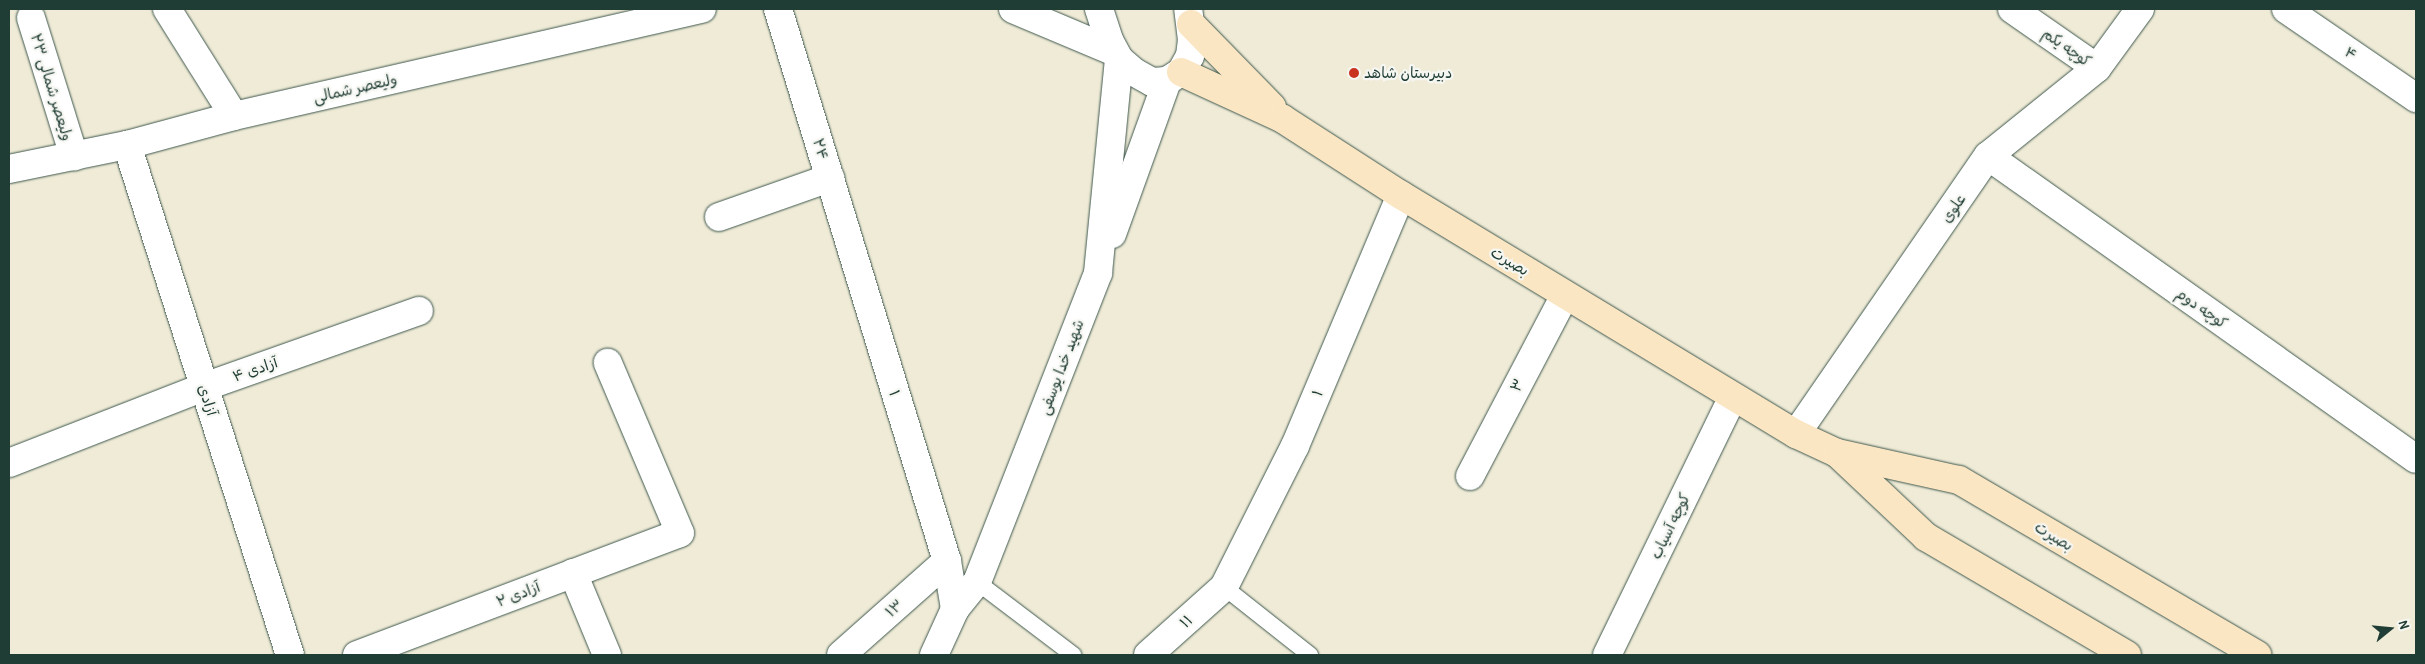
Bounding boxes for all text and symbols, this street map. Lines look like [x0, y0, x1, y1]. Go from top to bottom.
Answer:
street label: کوچه یکم [2039, 24, 2095, 70]
street label: ولیعصر شمالی ۲۳ [27, 31, 77, 143]
street label: ۴ [2341, 42, 2361, 64]
place label: دبیرستان شاهد [1364, 64, 1452, 82]
marker: دبیرستان شاهد [1348, 67, 1360, 79]
street label: ولیعصر شمالی [311, 70, 399, 106]
street label: ۲۴ [809, 136, 833, 162]
street label: علوی [1937, 190, 1969, 226]
street label: بصیرت [1488, 243, 1532, 279]
street label: کوچه دوم [2173, 284, 2231, 332]
street label: شهید خدا یوسفی [1035, 317, 1087, 417]
street label: آزادی ۴ [230, 353, 280, 385]
street label: ۳ [1506, 375, 1528, 395]
street label: آزادی [195, 382, 221, 418]
street label: ۱ [1308, 387, 1326, 399]
street label: ۱ [886, 388, 904, 398]
street label: کوچه آسیاب [1646, 490, 1694, 562]
street label: بصیرت [2032, 518, 2076, 554]
street label: آزادی ۲ [494, 577, 542, 611]
street label: ۱۳ [881, 595, 907, 621]
north arrow [2365, 604, 2415, 654]
street label: ۱۱ [1176, 611, 1196, 631]
text: N [2395, 618, 2415, 631]

